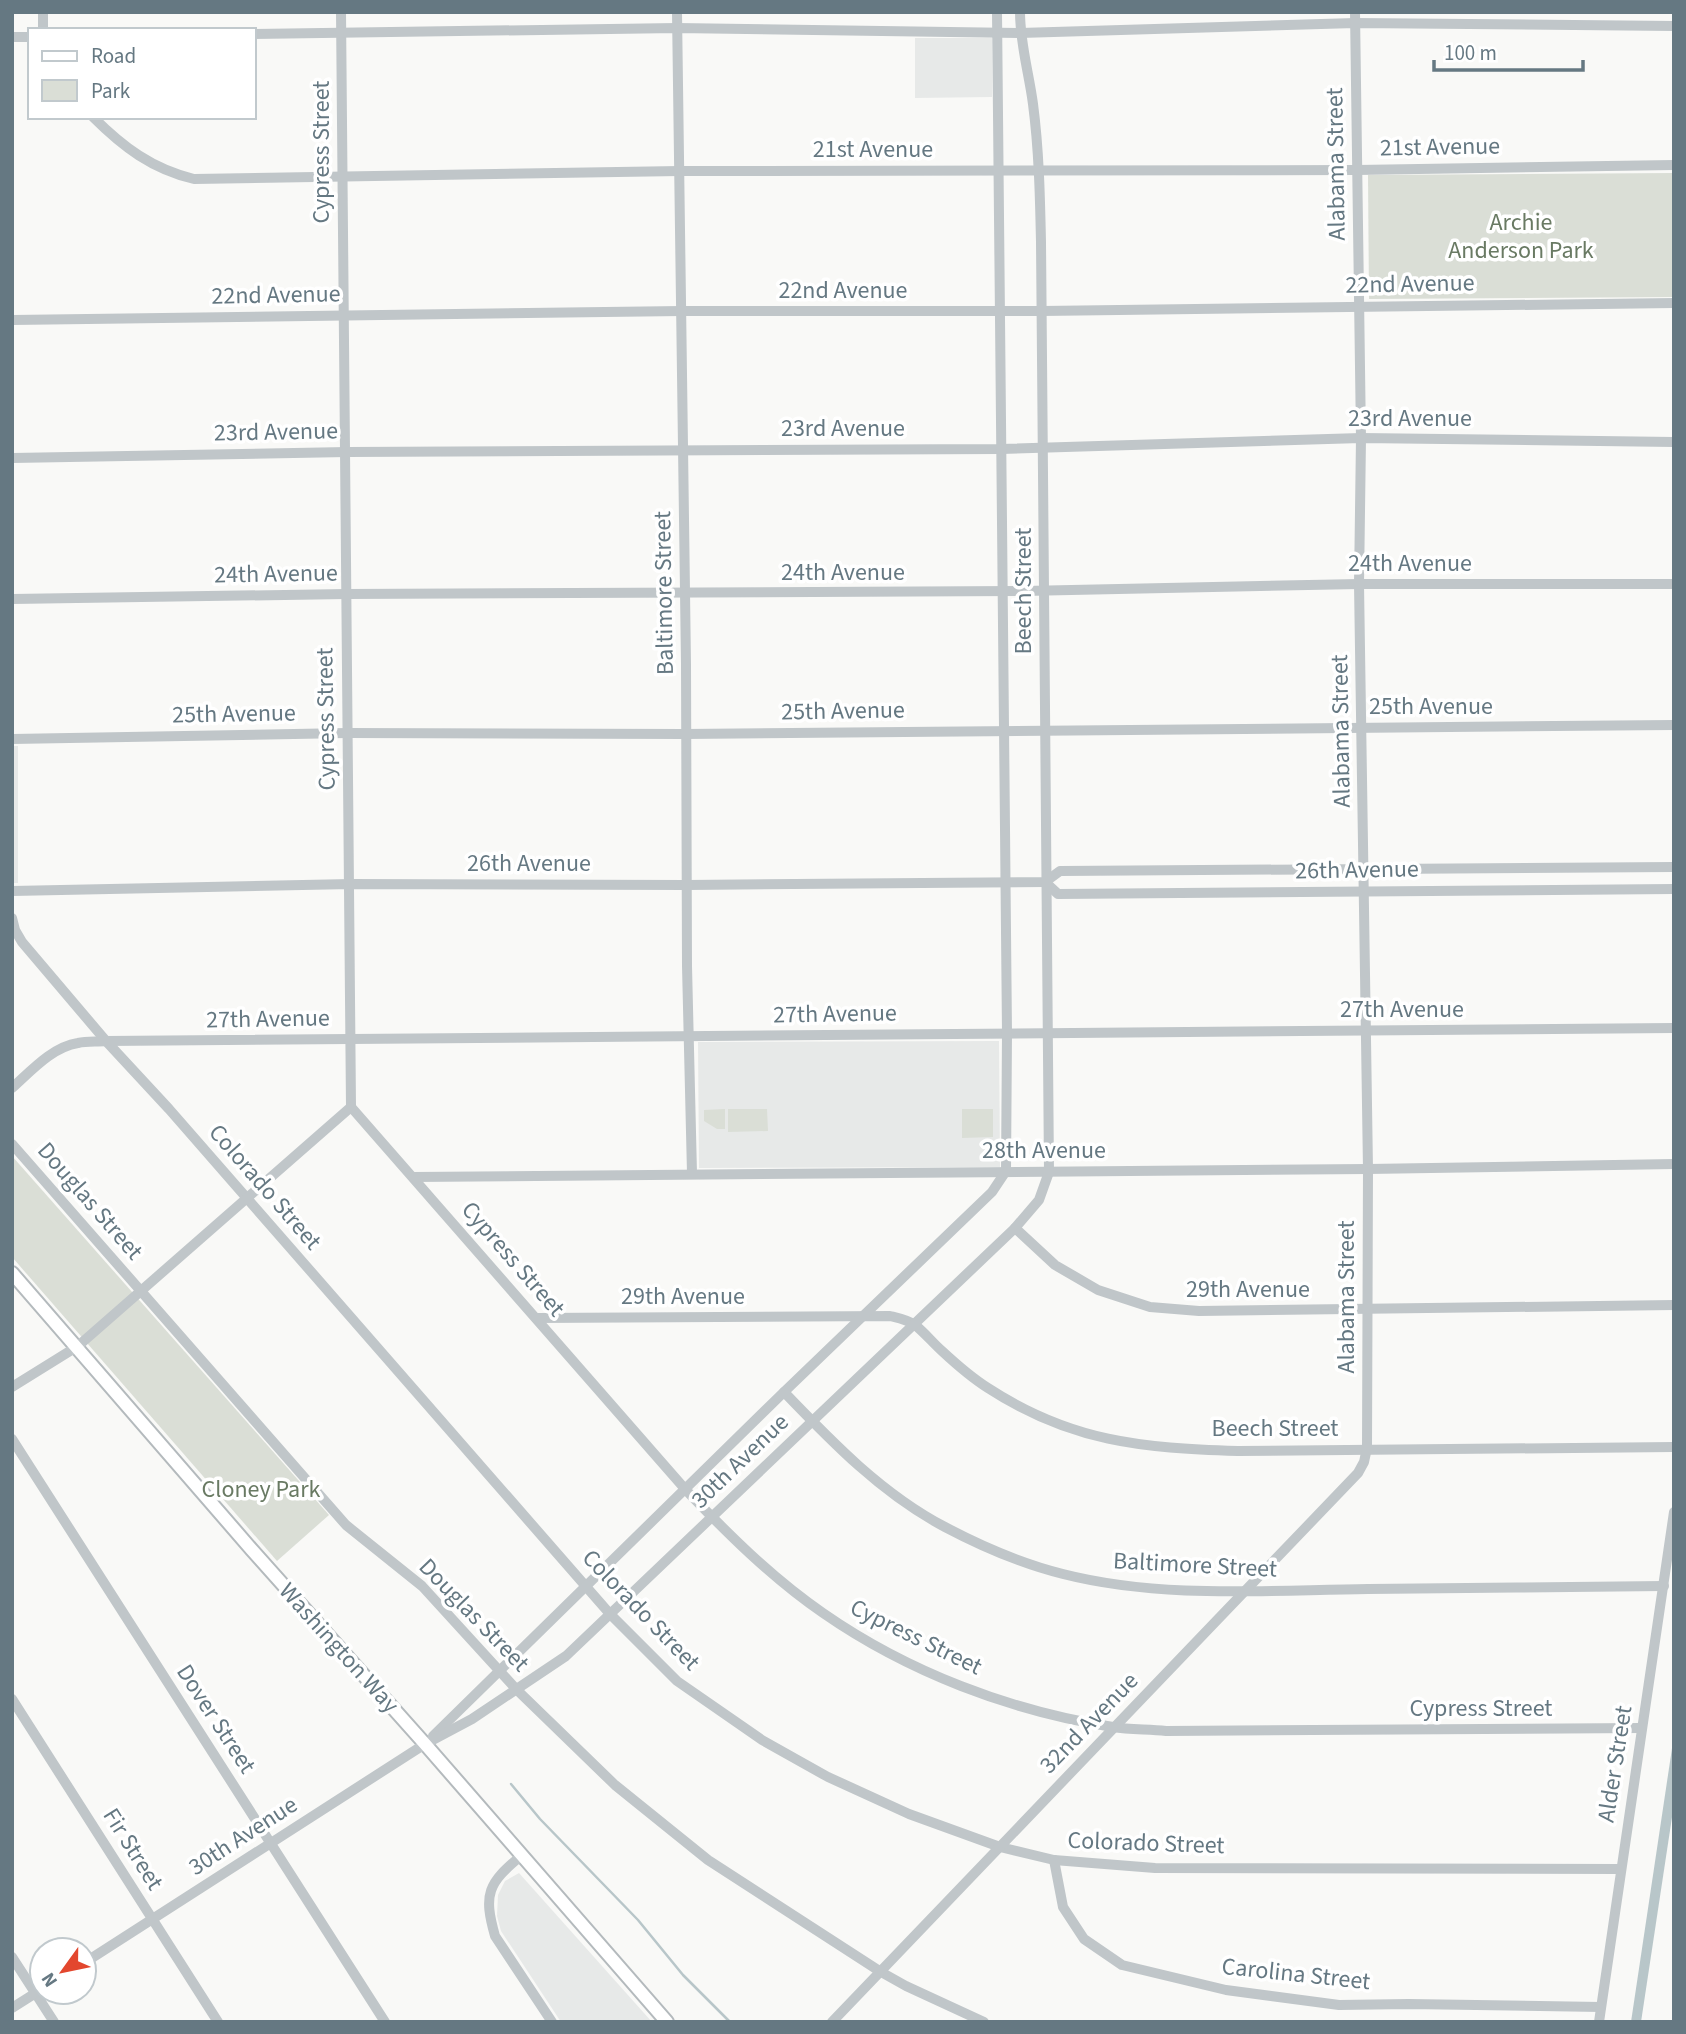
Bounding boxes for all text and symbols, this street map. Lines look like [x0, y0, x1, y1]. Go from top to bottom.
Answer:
legend [28, 28, 256, 119]
scale bar [1434, 28, 1583, 72]
text: 100 m [1444, 38, 1497, 68]
text: Road [91, 41, 136, 71]
text: Park [91, 76, 131, 106]
street label: Cypress Street [304, 81, 339, 223]
street label: Alabama Street [1317, 87, 1355, 241]
street label: 21st Avenue [1380, 128, 1500, 166]
street label: 21st Avenue [813, 132, 933, 167]
park label: Archie Anderson Park [1448, 205, 1594, 268]
street label: 22nd Avenue [1345, 265, 1475, 303]
street label: 22nd Avenue [778, 273, 908, 308]
street label: 22nd Avenue [211, 276, 341, 314]
street label: 23rd Avenue [1348, 401, 1472, 436]
street label: 23rd Avenue [781, 411, 905, 446]
street label: 23rd Avenue [214, 413, 338, 451]
street label: Baltimore Street [645, 511, 683, 675]
street label: Beech Street [1006, 528, 1041, 654]
street label: 24th Avenue [1348, 546, 1472, 581]
street label: 24th Avenue [214, 555, 338, 593]
street label: 24th Avenue [781, 555, 905, 590]
street label: Cypress Street [307, 647, 345, 791]
street label: Alabama Street [1322, 654, 1360, 808]
street label: 25th Avenue [1369, 689, 1493, 724]
street label: 25th Avenue [781, 692, 905, 730]
street label: 25th Avenue [172, 695, 296, 733]
street label: 26th Avenue [467, 846, 591, 881]
street label: 26th Avenue [1295, 851, 1419, 889]
street label: 27th Avenue [1340, 992, 1464, 1027]
street label: 27th Avenue [773, 995, 897, 1033]
street label: 27th Avenue [206, 1000, 330, 1038]
street label: Colorado Street [200, 1116, 330, 1258]
street label: 28th Avenue [982, 1133, 1106, 1168]
street label: Douglas Street [29, 1134, 151, 1268]
street label: Cypress Street [453, 1194, 573, 1324]
street label: Alabama Street [1329, 1220, 1364, 1374]
street label: 29th Avenue [1186, 1272, 1310, 1307]
street label: 29th Avenue [621, 1279, 745, 1314]
street label: 30th Avenue [683, 1405, 797, 1517]
street label: Beech Street [1212, 1411, 1338, 1446]
park label: Cloney Park [202, 1472, 321, 1507]
street label: Colorado Street [574, 1541, 708, 1679]
street label: Baltimore Street [1112, 1543, 1278, 1587]
street label: Douglas Street [411, 1550, 537, 1680]
street label: Washington Way [271, 1575, 407, 1721]
street label: Cypress Street [844, 1590, 988, 1684]
street label: Dover Street [168, 1657, 264, 1781]
street label: 32nd Avenue [1032, 1664, 1146, 1782]
street label: Cypress Street [1410, 1691, 1552, 1726]
street label: Alder Street [1589, 1703, 1641, 1825]
street label: 30th Avenue [182, 1788, 304, 1884]
street label: Fir Street [94, 1801, 172, 1897]
street label: Colorado Street [1067, 1823, 1225, 1863]
north arrow [28, 1936, 98, 2006]
street label: Carolina Street [1220, 1949, 1372, 1999]
text: N [35, 1967, 65, 1992]

